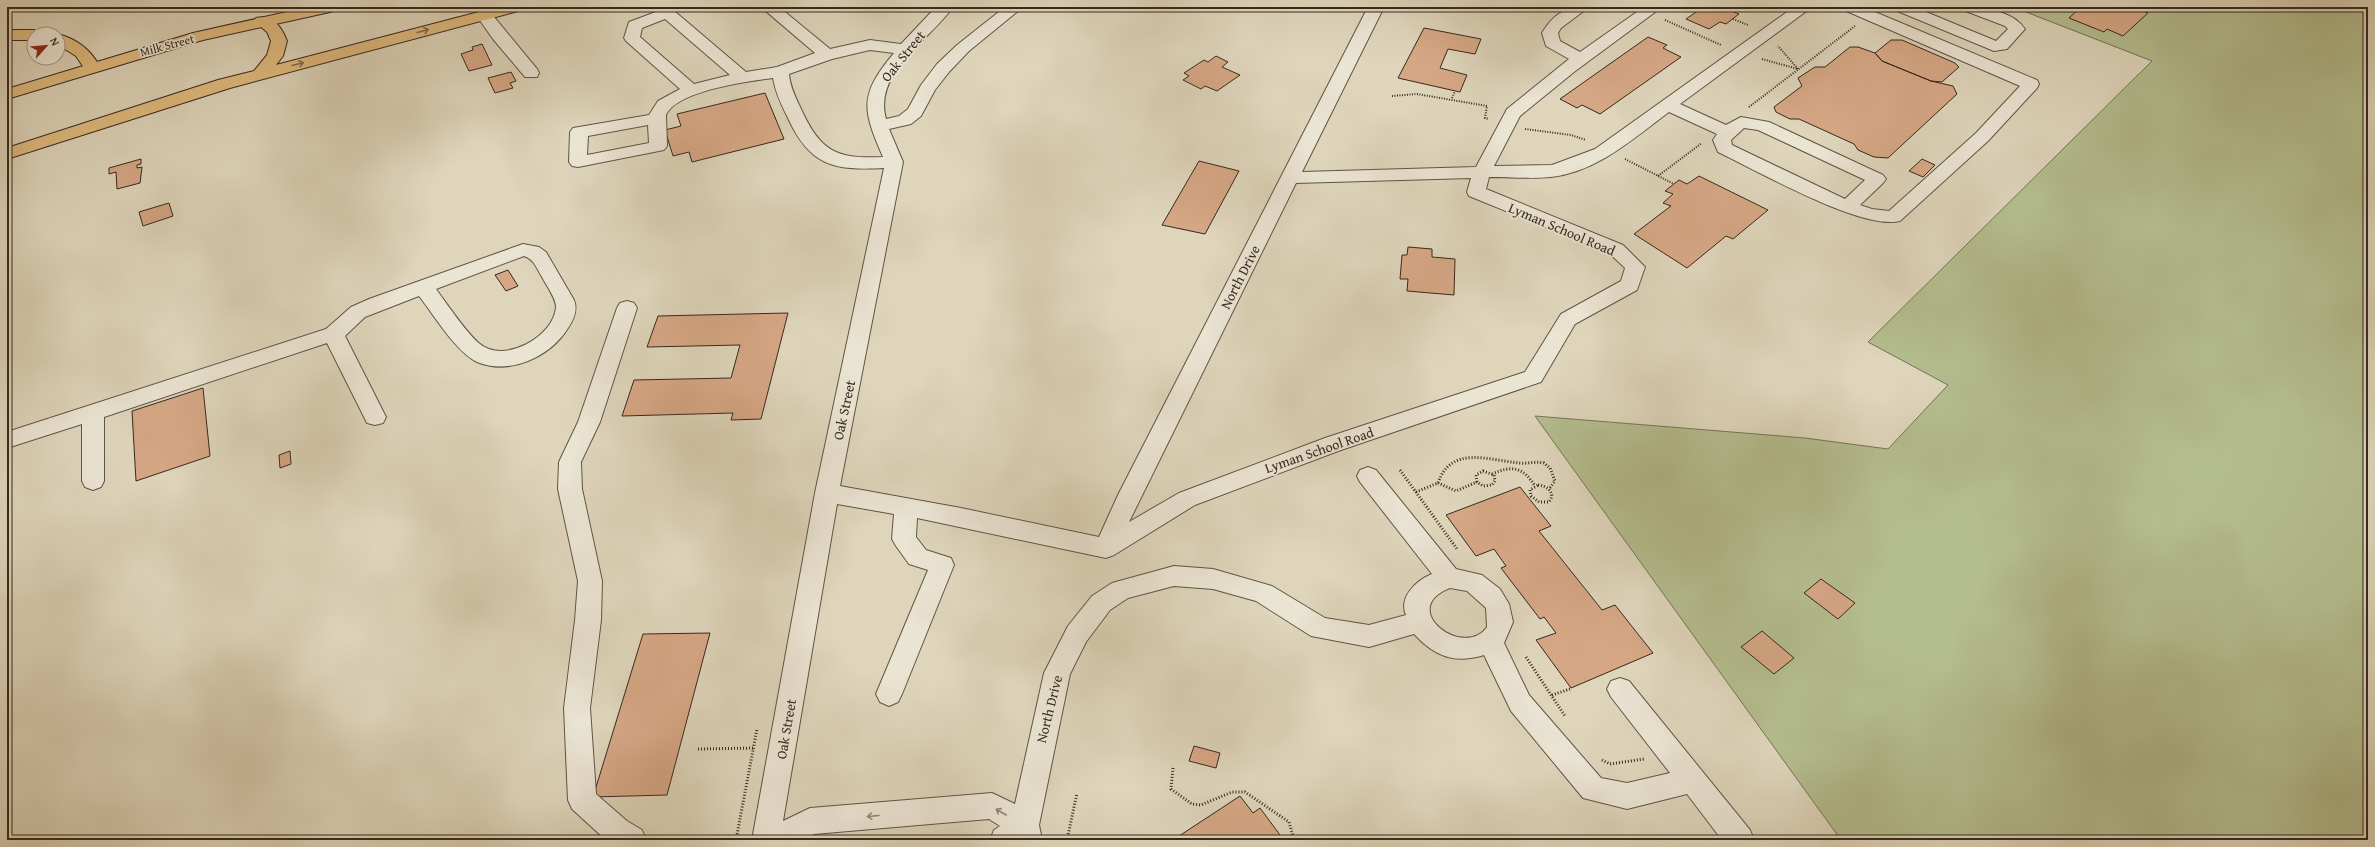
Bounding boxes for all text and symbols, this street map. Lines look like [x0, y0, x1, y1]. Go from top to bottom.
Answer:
north arrow [26, 26, 66, 66]
street label: Oak Street [876, 26, 930, 86]
one-way arrow [417, 27, 430, 34]
street label: Milk Street [138, 29, 197, 60]
text: N [46, 35, 64, 49]
one-way arrow [291, 60, 304, 68]
street label: Lyman School Road [1506, 198, 1619, 261]
street label: North Drive [1215, 241, 1265, 312]
street label: Oak Street [828, 378, 860, 442]
street label: Lyman School Road [1262, 422, 1377, 478]
street label: North Drive [1031, 673, 1067, 745]
street label: Oak Street [771, 697, 801, 761]
one-way arrow [995, 807, 1007, 815]
one-way arrow [867, 812, 880, 820]

